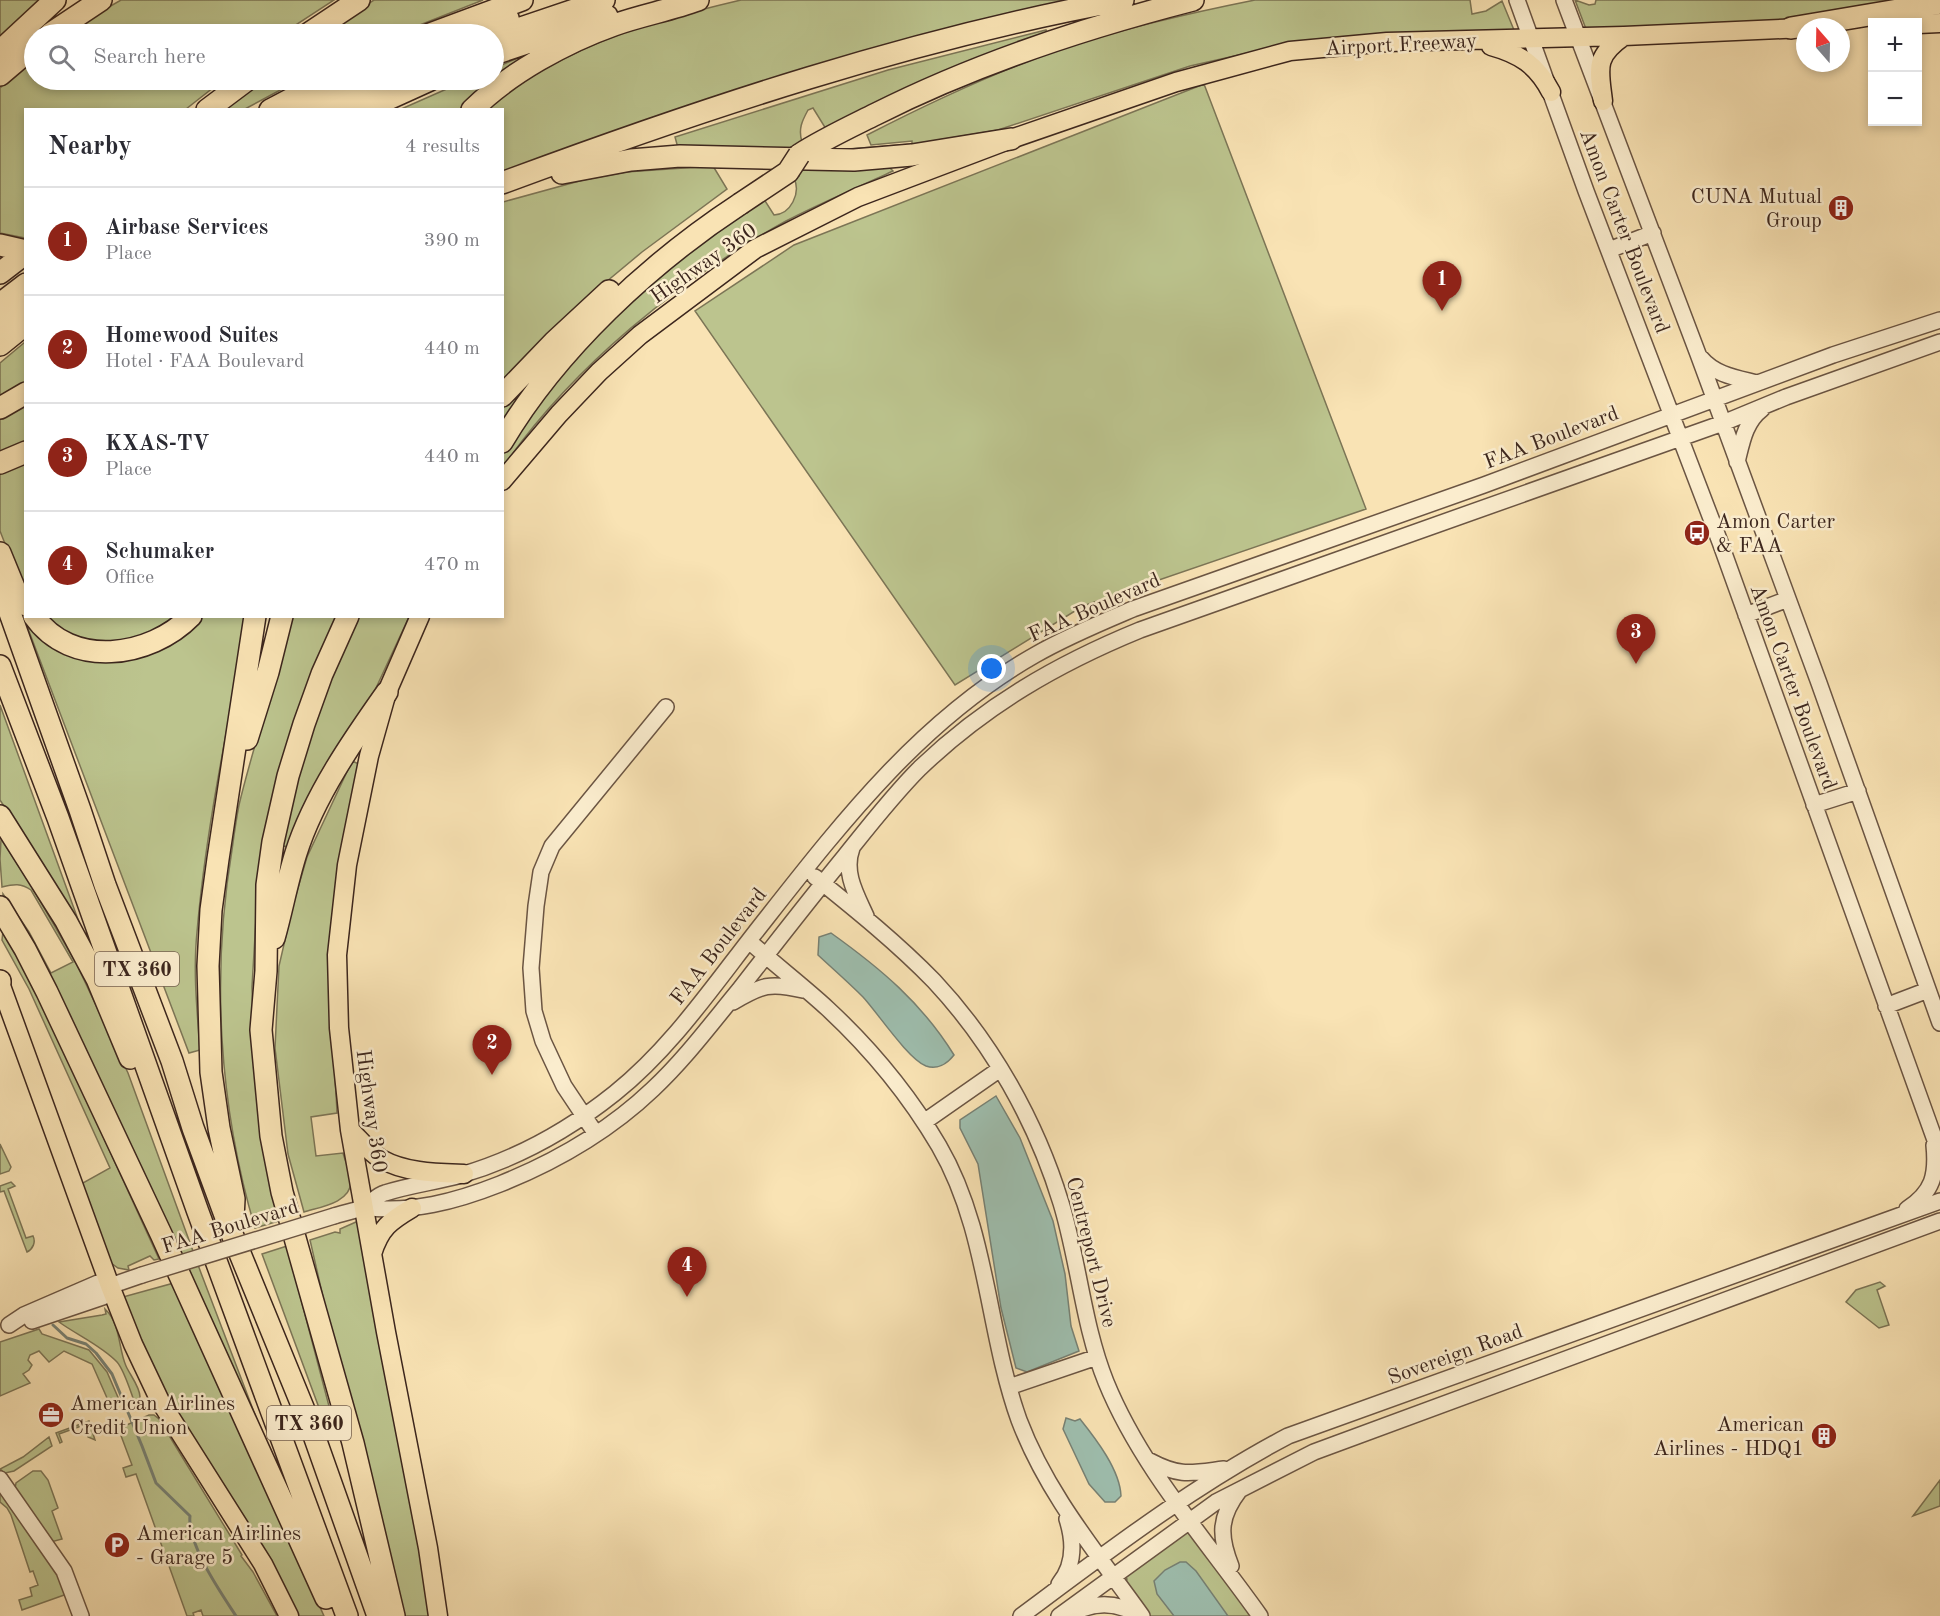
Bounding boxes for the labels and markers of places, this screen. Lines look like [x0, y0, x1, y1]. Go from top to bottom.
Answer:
place label: CUNA Mutual Group [1691, 187, 1822, 232]
building icon: CUNA Mutual Group [1826, 193, 1856, 223]
pin: 1 [1422, 262, 1462, 311]
place label: Amon Carter & FAA [1716, 512, 1835, 557]
bus stop icon: Amon Carter & FAA [1682, 518, 1712, 548]
pin: 3 [1616, 614, 1656, 664]
pin: 2 [472, 1026, 512, 1075]
pin: 4 [668, 1248, 706, 1297]
place label: American Airlines Credit Union [70, 1394, 235, 1439]
office icon: American Airlines Credit Union [36, 1400, 66, 1430]
place label: American Airlines - HDQ1 [1653, 1415, 1804, 1460]
building icon: American Airlines - HDQ1 [1809, 1421, 1839, 1451]
place label: American Airlines - Garage 5 [136, 1524, 301, 1569]
parking icon: American Airlines - Garage 5 [102, 1530, 132, 1560]

